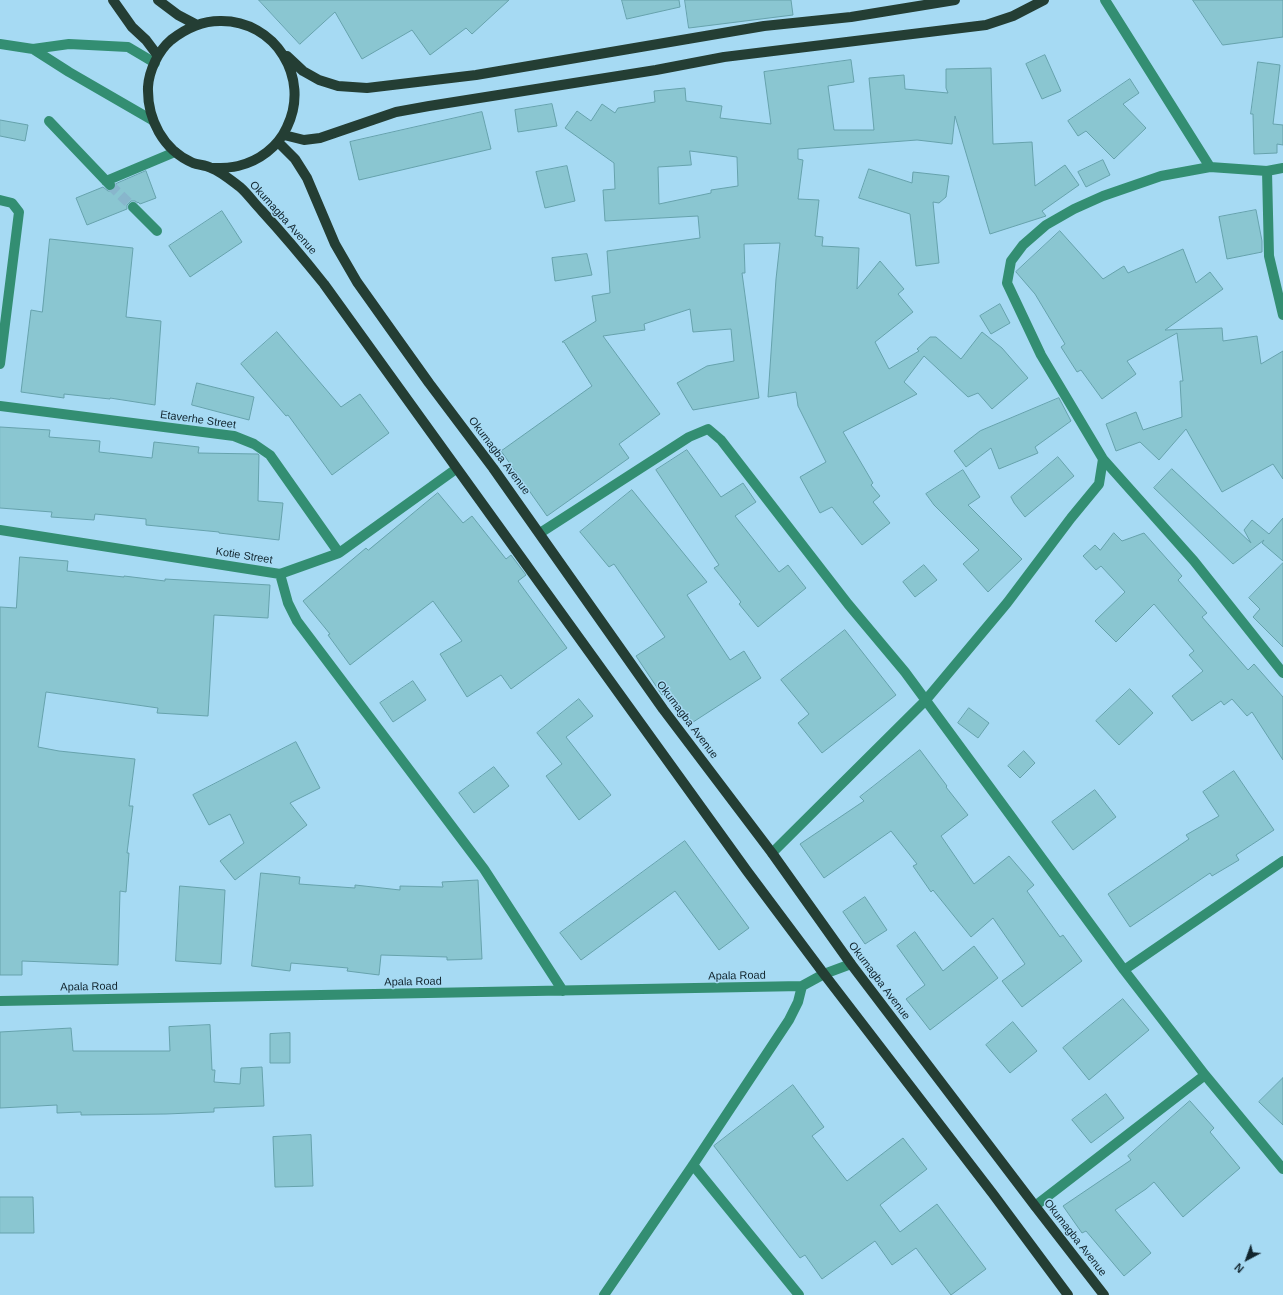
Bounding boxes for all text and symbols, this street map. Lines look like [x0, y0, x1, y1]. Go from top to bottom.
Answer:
street label: Okumagba Avenue [247, 179, 319, 257]
street label: Etaverhe Street [159, 408, 237, 432]
street label: Okumagba Avenue [465, 415, 533, 497]
street label: Kotie Street [215, 545, 273, 567]
street label: Okumagba Avenue [653, 679, 721, 761]
street label: Okumagba Avenue [845, 940, 913, 1022]
street label: Apala Road [708, 969, 766, 983]
street label: Apala Road [384, 975, 442, 989]
street label: Apala Road [60, 980, 118, 994]
street label: Okumagba Avenue [1041, 1197, 1109, 1279]
north arrow [1227, 1239, 1267, 1279]
text: N [1232, 1261, 1246, 1275]

